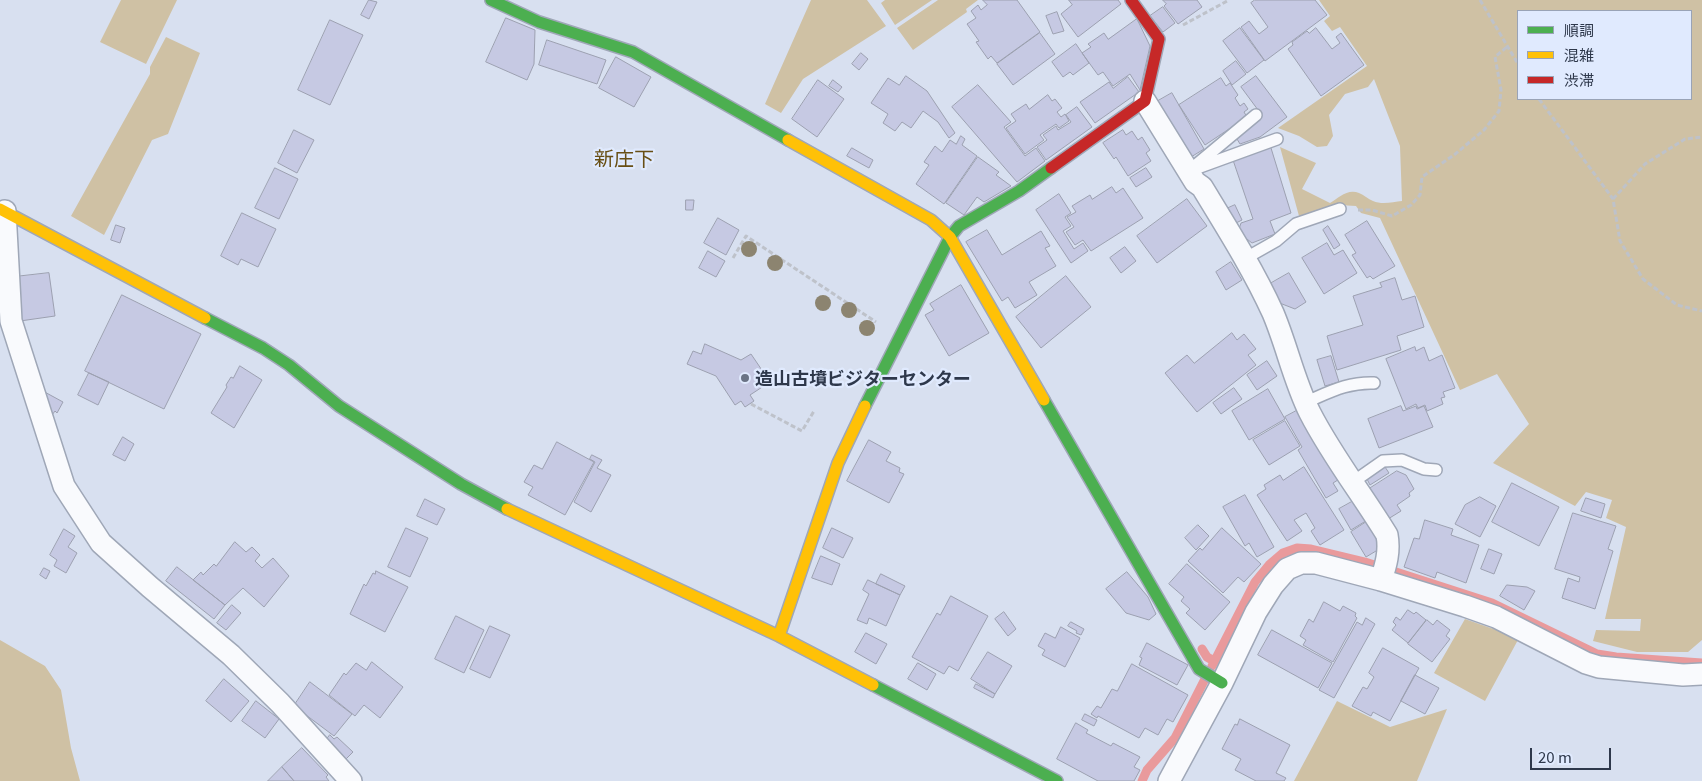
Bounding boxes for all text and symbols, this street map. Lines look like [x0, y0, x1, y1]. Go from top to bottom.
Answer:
legend [1517, 10, 1692, 100]
text: 順調 [1564, 19, 1594, 40]
text: 混雑 [1564, 44, 1594, 65]
text: 渋滞 [1564, 69, 1594, 90]
district label: 新庄下 [594, 146, 654, 170]
place label: 造山古墳ビジターセンター [755, 367, 971, 389]
marker: 造山古墳ビジターセンター [739, 372, 751, 384]
scale bar [1532, 738, 1613, 770]
text: 20 m [1538, 746, 1572, 767]

